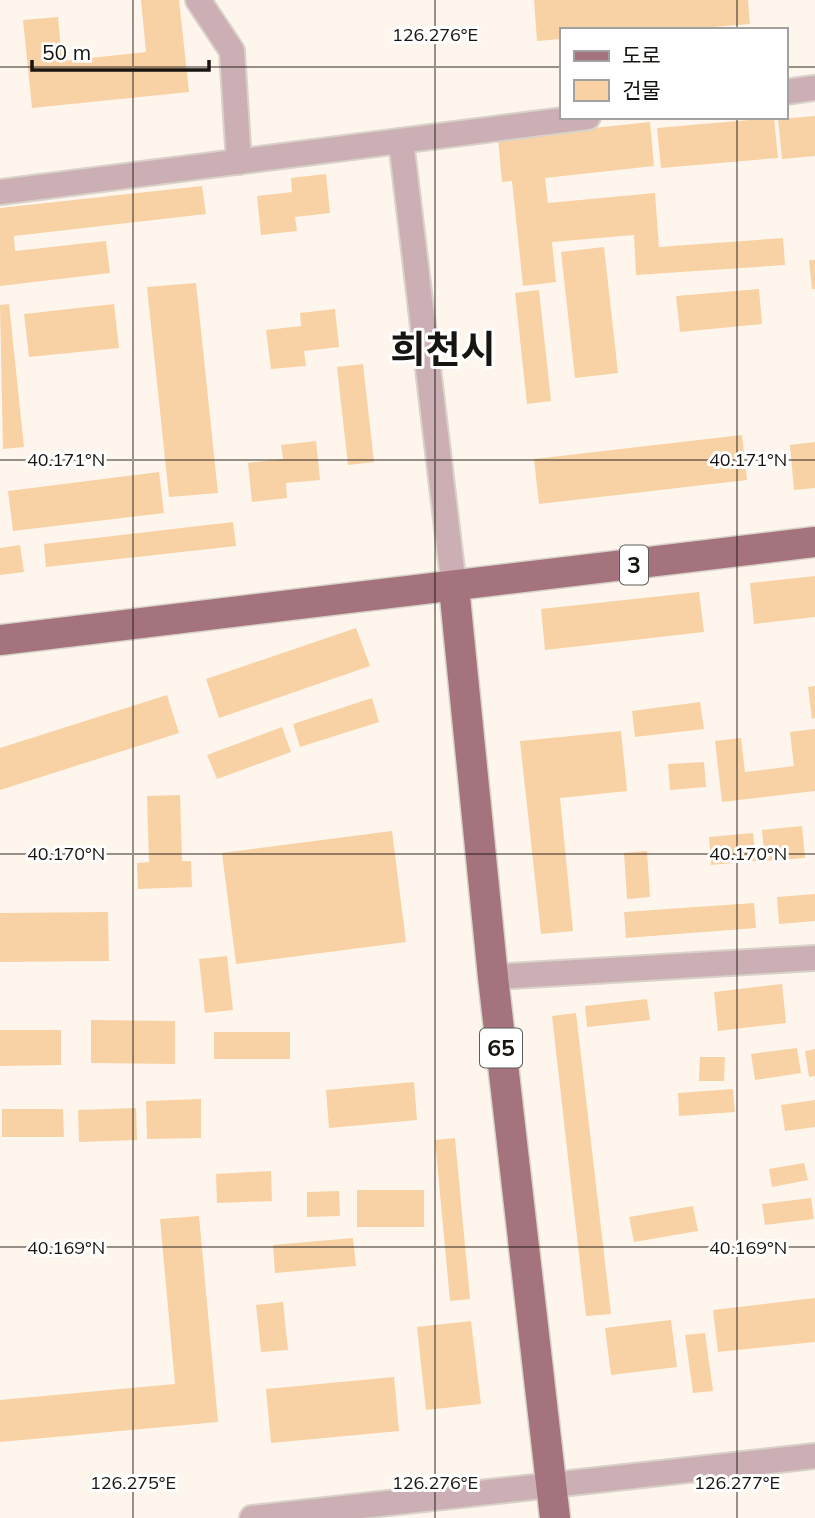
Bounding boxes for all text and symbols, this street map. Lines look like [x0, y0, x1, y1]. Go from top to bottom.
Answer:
text: 126.276°E [392, 23, 478, 46]
scale bar [32, 28, 208, 72]
legend [560, 28, 787, 119]
text: 50 m [42, 39, 91, 65]
text: 도로 [622, 42, 661, 68]
text: 건물 [622, 77, 661, 103]
district label: 희천시 [391, 325, 495, 373]
text: 40.171°N [27, 448, 105, 471]
text: 40.171°N [709, 448, 787, 471]
road number: 3 [620, 545, 648, 584]
text: 40.170°N [27, 842, 105, 865]
text: 40.170°N [709, 842, 787, 865]
road number: 65 [480, 1028, 522, 1068]
text: 40.169°N [27, 1236, 105, 1259]
text: 40.169°N [709, 1236, 787, 1259]
text: 126.275°E [90, 1471, 176, 1494]
text: 126.276°E [392, 1471, 478, 1494]
text: 126.277°E [694, 1471, 780, 1494]

